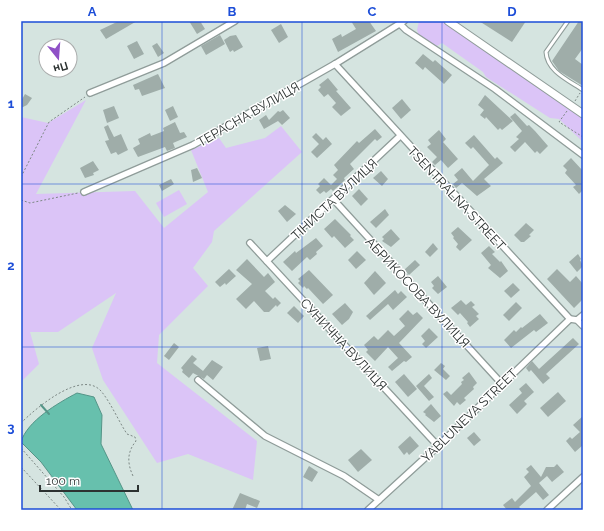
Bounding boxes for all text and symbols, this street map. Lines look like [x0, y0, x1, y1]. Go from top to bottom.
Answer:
text: A [88, 4, 97, 19]
text: B [228, 4, 237, 19]
text: C [368, 4, 377, 19]
text: D [507, 4, 517, 19]
north arrow [38, 38, 78, 78]
text: Пн [52, 59, 70, 75]
street label: ТЕРАСНА ВУЛИЦЯ [194, 79, 302, 150]
text: 1 [8, 96, 15, 111]
street label: TSENTRALNA STREET [405, 143, 509, 253]
street label: ТІНИСТА ВУЛИЦЯ [288, 156, 380, 243]
street label: АБРИКОСОВА ВУЛИЦЯ [363, 234, 473, 351]
text: 2 [7, 258, 15, 273]
street label: СУНИЧНА ВУЛИЦЯ [297, 295, 390, 393]
street label: YABLUNEVA STREET [418, 366, 521, 465]
text: 3 [7, 420, 15, 435]
scale bar [40, 467, 138, 493]
text: 100 m [46, 474, 80, 488]

